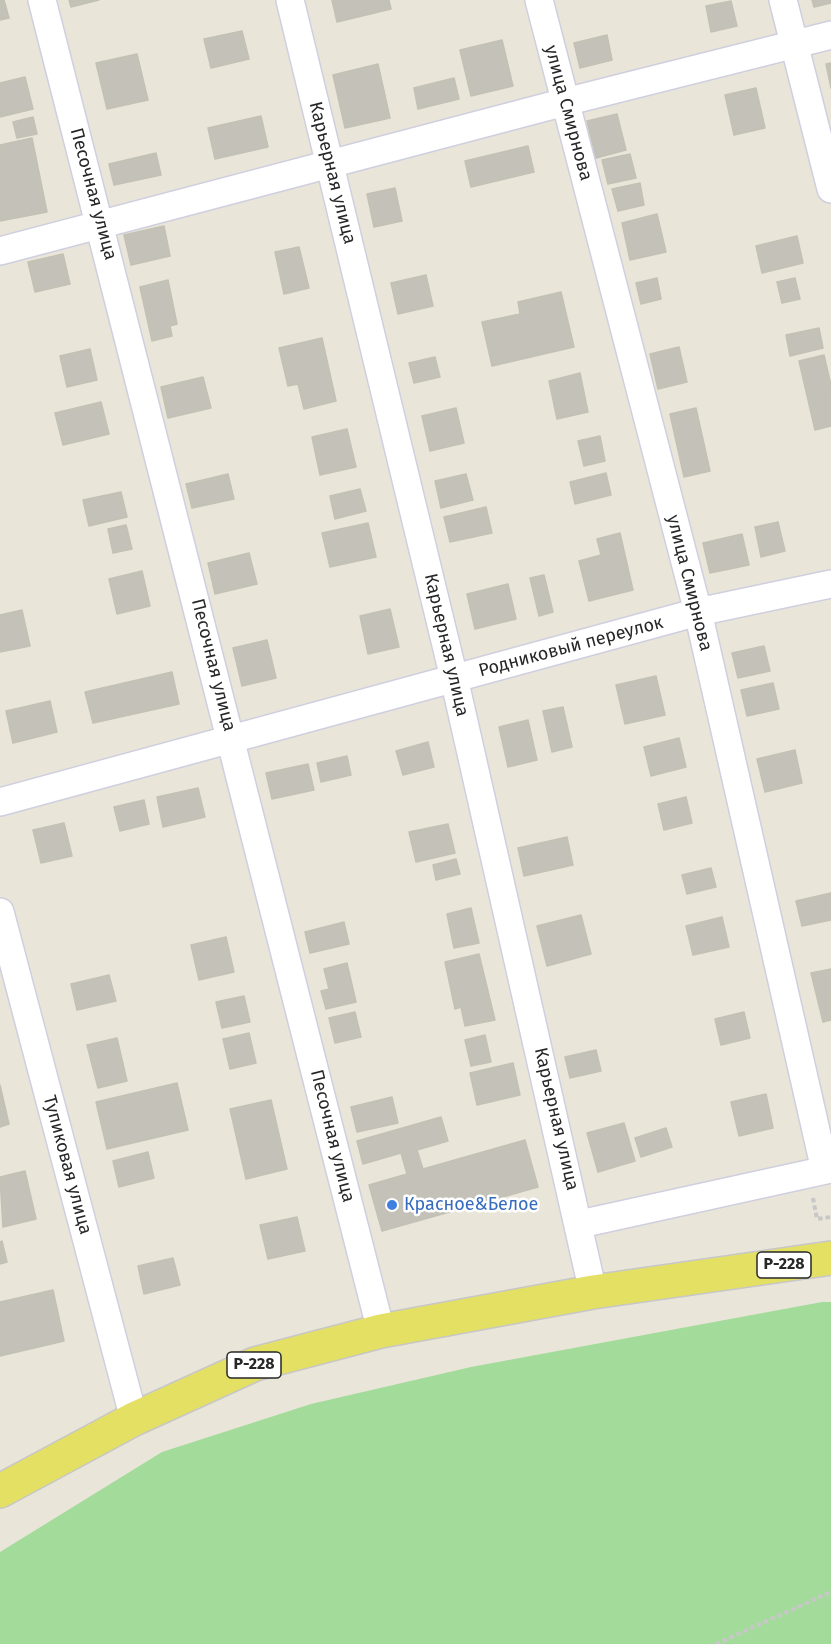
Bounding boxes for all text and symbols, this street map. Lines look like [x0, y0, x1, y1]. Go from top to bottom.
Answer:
street label: улица Смирнова [540, 43, 596, 183]
street label: Карьерная улица [304, 100, 360, 246]
street label: Песочная улица [65, 126, 121, 262]
street label: улица Смирнова [662, 513, 716, 653]
street label: Карьерная улица [419, 571, 473, 719]
street label: Песочная улица [186, 596, 240, 734]
street label: Родниковый переулок [476, 612, 666, 682]
street label: Карьерная улица [529, 1045, 583, 1193]
street label: Песочная улица [305, 1067, 359, 1205]
street label: Тупиковая улица [38, 1093, 96, 1237]
place label: Красное&Белое [404, 1194, 538, 1216]
marker: Красное&Белое [385, 1198, 399, 1212]
road number: Р-228 [757, 1252, 811, 1278]
road number: Р-228 [227, 1352, 281, 1378]

